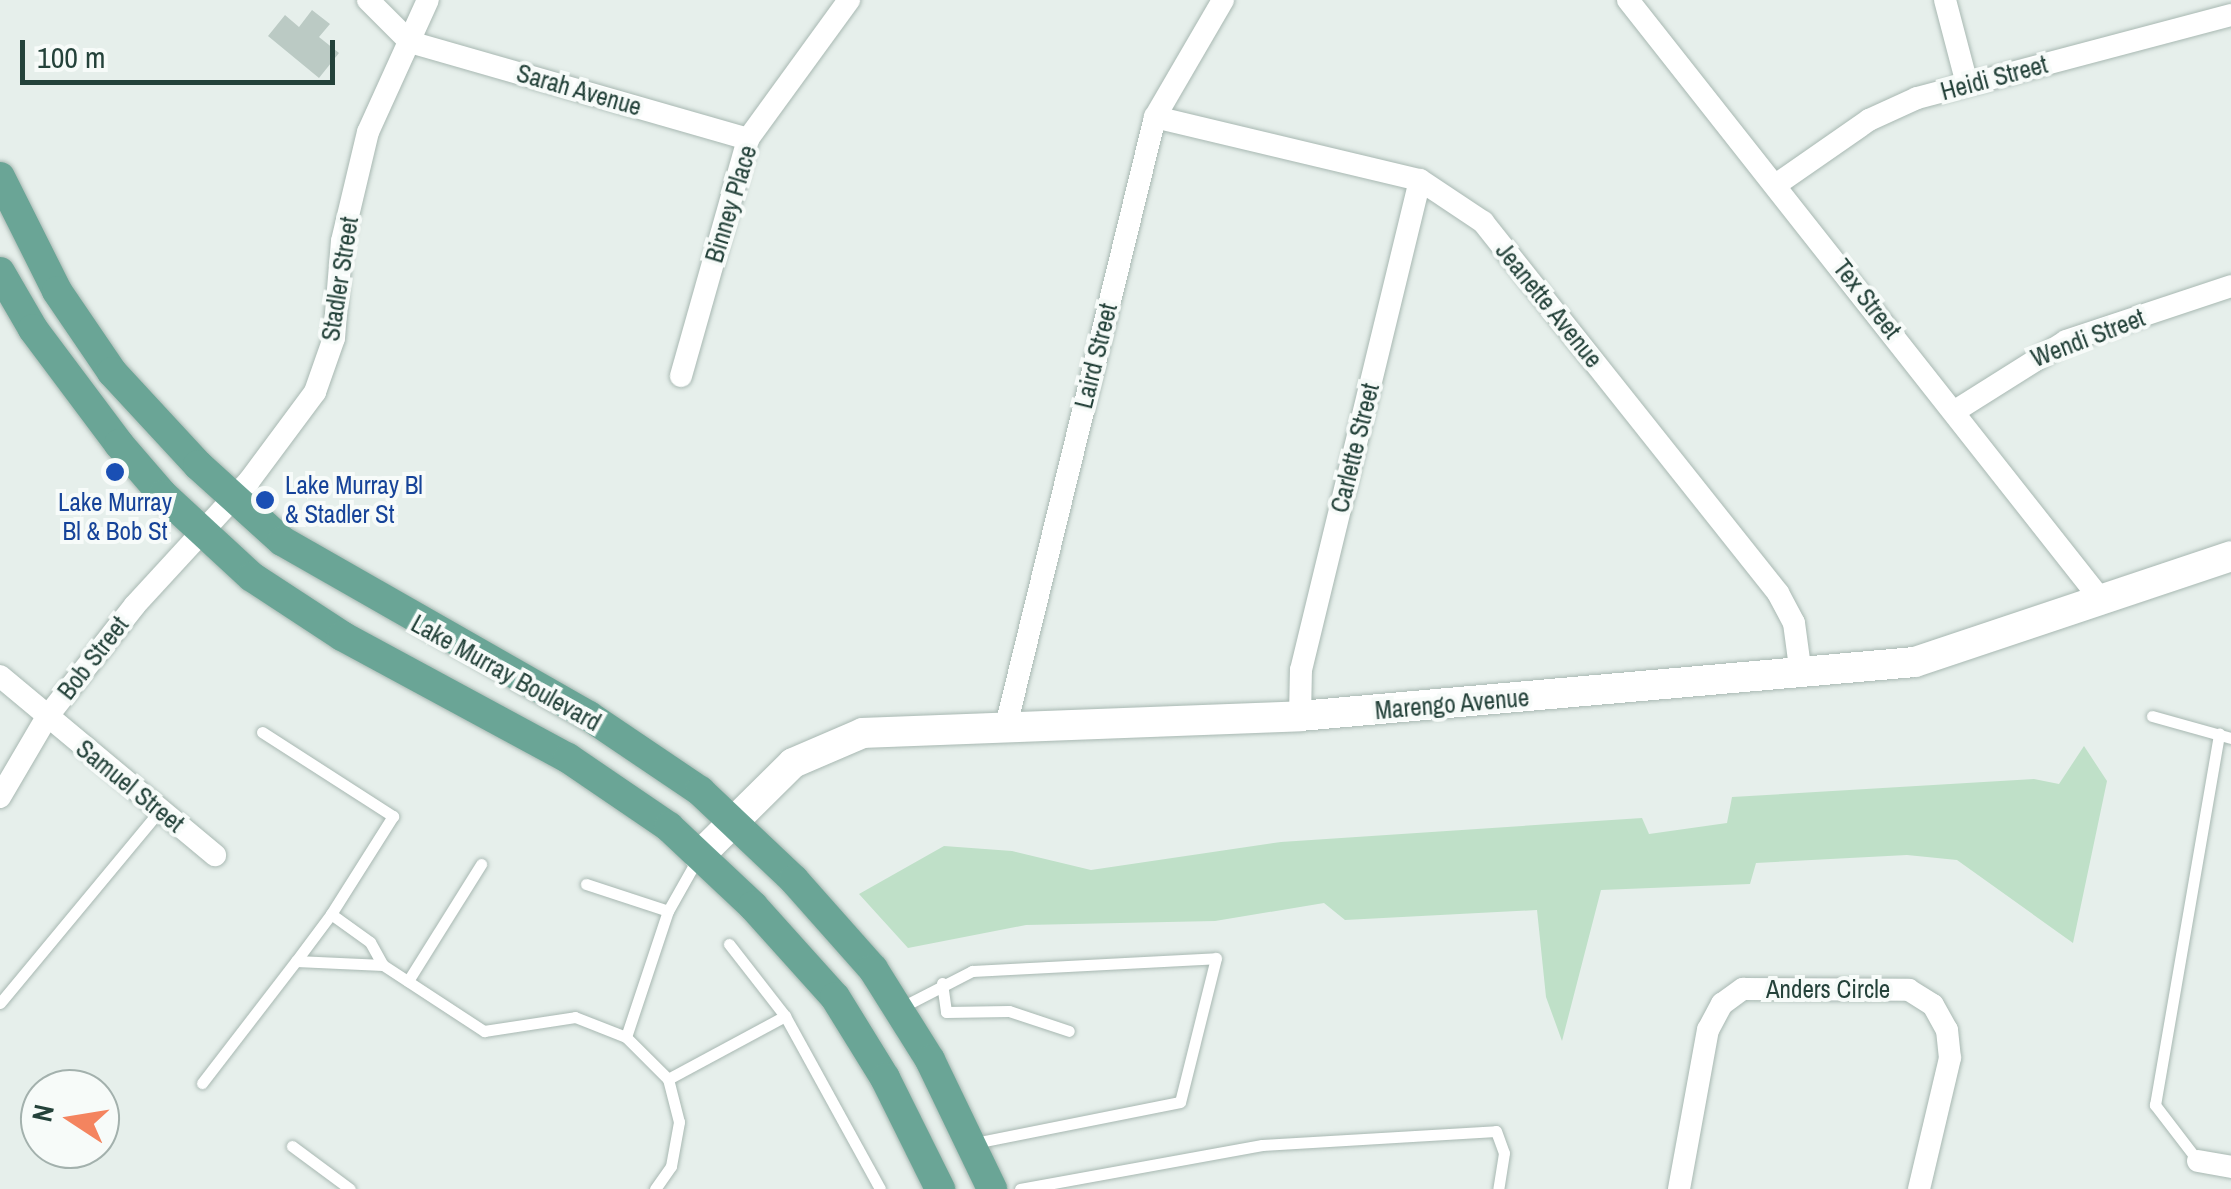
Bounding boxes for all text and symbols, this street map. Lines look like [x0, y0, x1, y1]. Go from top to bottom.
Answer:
scale bar [25, 20, 340, 82]
text: 100 m [37, 37, 105, 77]
street label: Heidi Street [1937, 49, 2051, 107]
street label: Sarah Avenue [513, 58, 645, 122]
street label: Binney Place [699, 142, 763, 266]
street label: Stadler Street [315, 215, 365, 343]
street label: Jeanette Avenue [1489, 236, 1609, 374]
street label: Tex Street [1827, 253, 1907, 345]
street label: Laird Street [1068, 300, 1124, 412]
street label: Wendi Street [2027, 303, 2149, 373]
street label: Carlette Street [1324, 380, 1386, 516]
marker: Lake Murray Bl & Bob St [104, 461, 126, 483]
place label: Lake Murray Bl & Stadler St [285, 471, 423, 530]
place label: Lake Murray Bl & Bob St [58, 488, 172, 547]
marker: Lake Murray Bl & Stadler St [254, 489, 276, 511]
street label: Lake Murray Boulevard [406, 609, 606, 737]
street label: Bob Street [51, 611, 135, 705]
street label: Marengo Avenue [1373, 682, 1531, 726]
street label: Samuel Street [70, 733, 190, 839]
street label: Anders Circle [1766, 974, 1890, 1004]
north arrow [20, 1069, 120, 1169]
text: N [22, 1101, 63, 1125]

